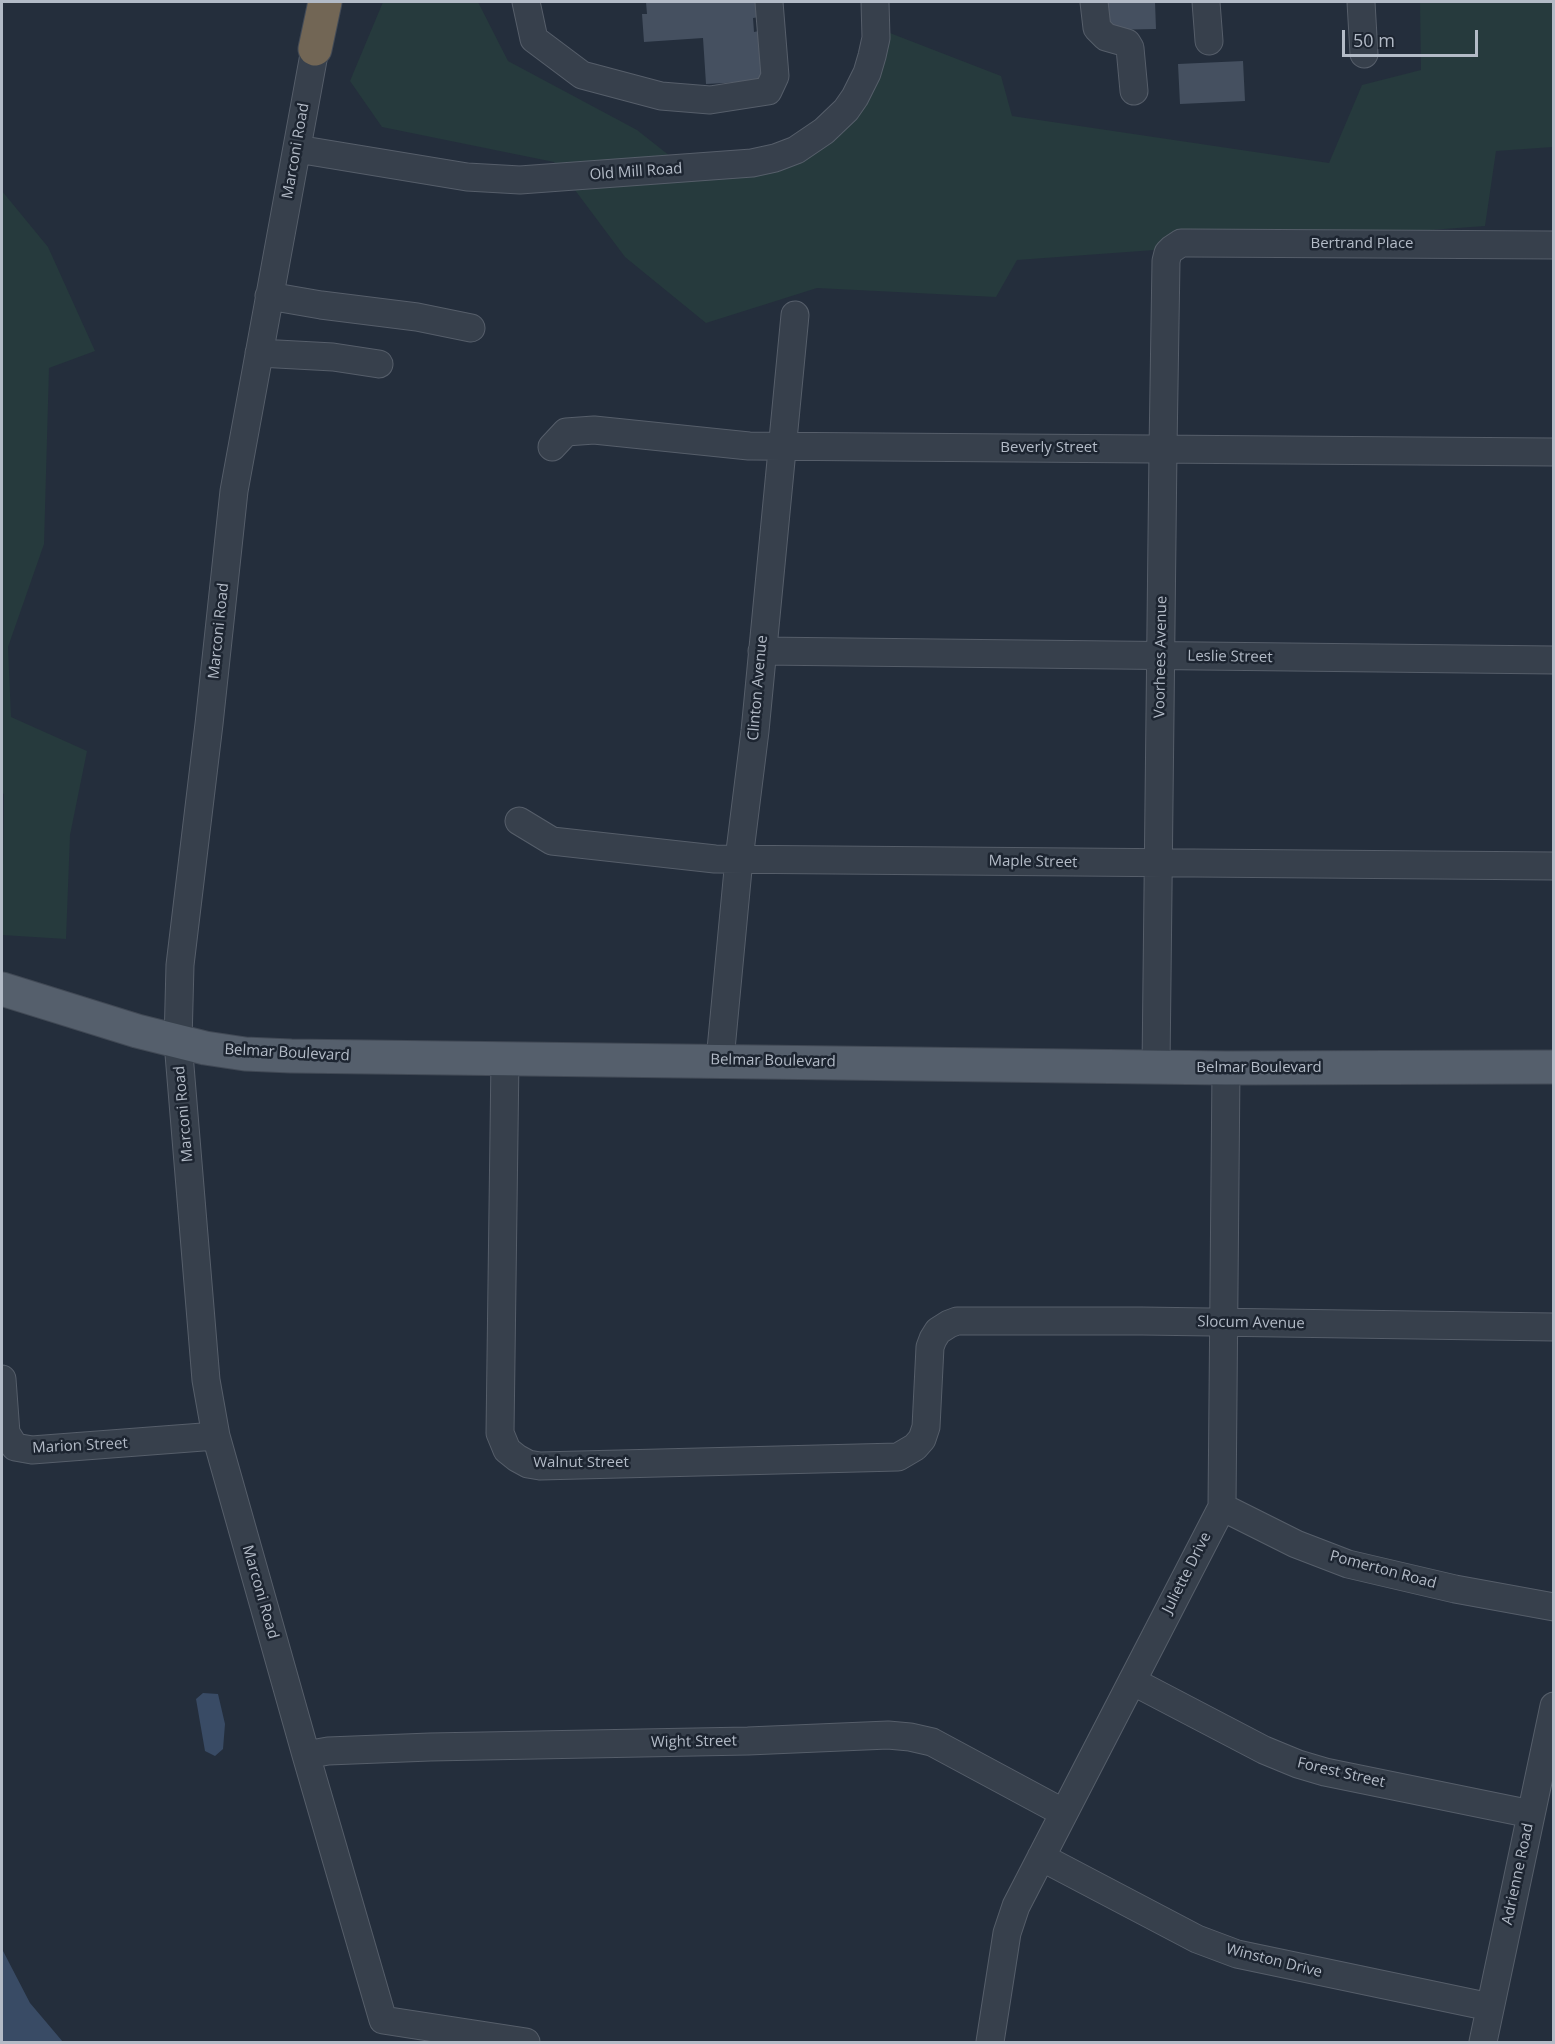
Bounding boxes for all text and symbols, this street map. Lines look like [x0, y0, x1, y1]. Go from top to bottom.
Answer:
scale bar [1345, 18, 1482, 56]
text: 50 m [1353, 28, 1395, 52]
street label: Marconi Road [279, 102, 313, 200]
street label: Old Mill Road [589, 160, 683, 184]
street label: Bertrand Place [1310, 235, 1414, 253]
street label: Beverly Street [1000, 439, 1098, 457]
street label: Marconi Road [205, 582, 233, 680]
street label: Voorhees Avenue [1151, 596, 1171, 718]
street label: Clinton Avenue [744, 634, 772, 742]
street label: Leslie Street [1187, 647, 1273, 667]
street label: Maple Street [988, 852, 1078, 872]
street label: Belmar Boulevard [224, 1041, 350, 1065]
street label: Belmar Boulevard [710, 1051, 836, 1071]
street label: Belmar Boulevard [1196, 1059, 1322, 1077]
street label: Marconi Road [171, 1065, 197, 1163]
street label: Slocum Avenue [1197, 1313, 1305, 1333]
street label: Marion Street [32, 1435, 128, 1457]
street label: Walnut Street [533, 1454, 629, 1472]
street label: Juliette Drive [1159, 1529, 1215, 1617]
street label: Marconi Road [238, 1543, 282, 1641]
street label: Pomerton Road [1328, 1547, 1438, 1593]
street label: Wight Street [651, 1732, 737, 1752]
street label: Forest Street [1295, 1754, 1387, 1792]
street label: Adrienne Road [1498, 1822, 1538, 1926]
street label: Winston Drive [1224, 1940, 1324, 1982]

